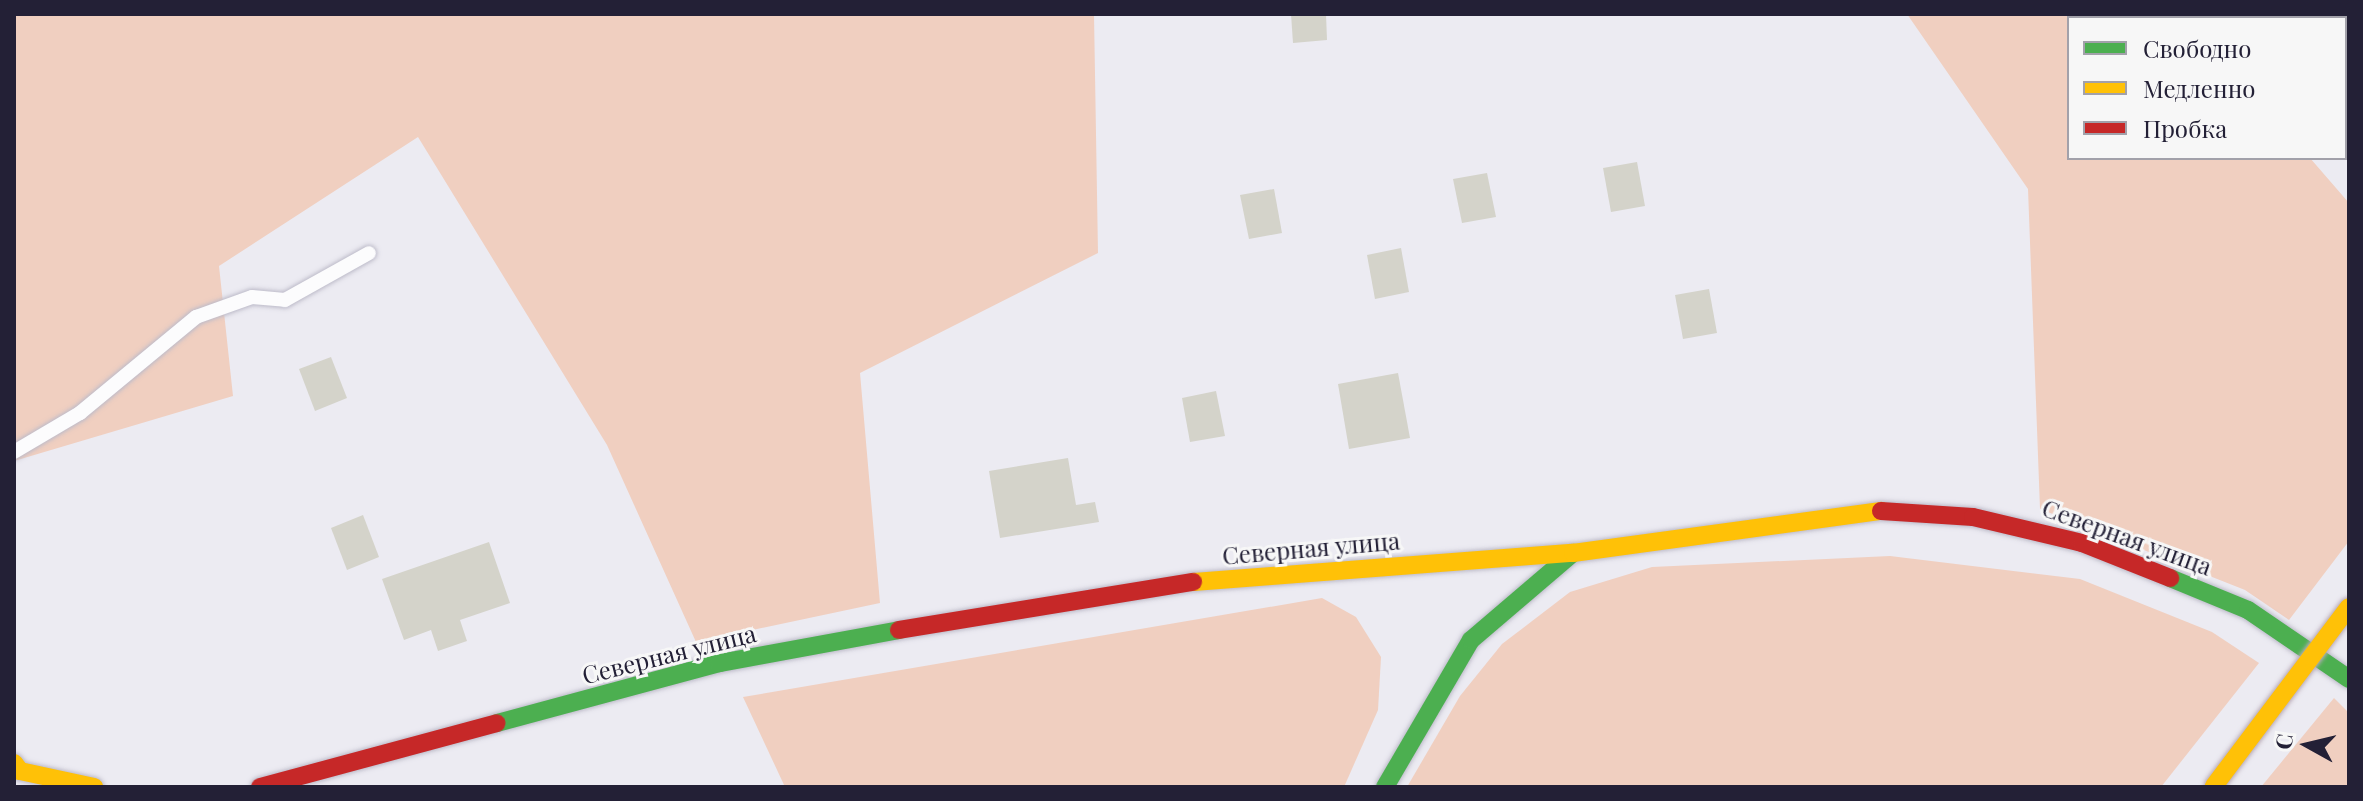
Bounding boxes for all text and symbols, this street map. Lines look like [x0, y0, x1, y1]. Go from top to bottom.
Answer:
legend [2067, 16, 2347, 160]
text: Свободно [2143, 32, 2251, 64]
text: Медленно [2143, 72, 2256, 104]
text: Пробка [2143, 112, 2227, 144]
street label: Северная улица [2038, 493, 2216, 581]
street label: Северная улица [1221, 526, 1401, 570]
street label: Северная улица [579, 618, 759, 690]
north arrow [2267, 705, 2347, 785]
text: С [2267, 732, 2299, 751]

